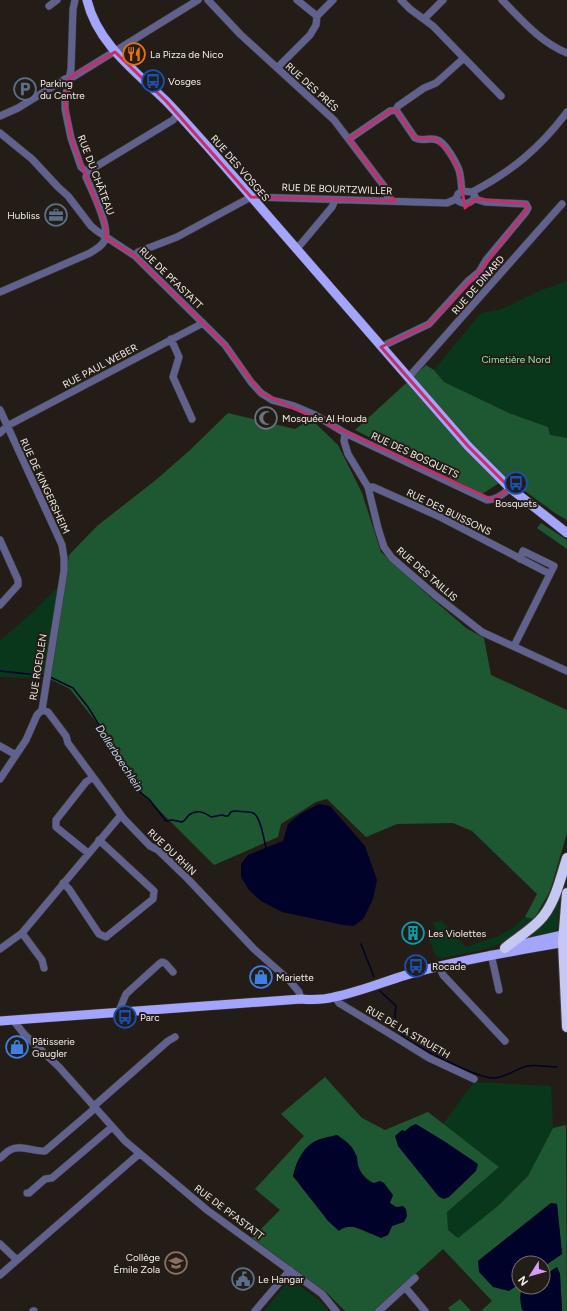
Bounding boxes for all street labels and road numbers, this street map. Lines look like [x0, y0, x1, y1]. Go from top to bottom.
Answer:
street label: RUE DES PRÉS [283, 60, 341, 114]
street label: RUE DES VOSGES [208, 132, 272, 204]
street label: RUE DU CHÂTEAU [75, 133, 117, 217]
street label: RUE DE BOURTZWILLER [281, 181, 393, 197]
street label: RUE DE PFASTATT [136, 244, 206, 312]
street label: RUE DE DINARD [449, 253, 507, 317]
street label: RUE PAUL WEBER [60, 341, 140, 391]
street label: RUE DES BOSQUETS [369, 429, 461, 481]
street label: RUE DE KINGERSHEIM [17, 436, 73, 536]
street label: RUE DES BUISSONS [404, 486, 494, 538]
street label: RUE DES TAILLIS [394, 544, 460, 604]
street label: RUE ROEDLEN [26, 633, 50, 701]
street label: RUE DU RHIN [145, 826, 199, 878]
street label: RUE DE LA STRUETH [363, 1003, 453, 1061]
street label: RUE DE PFASTATT [192, 1182, 267, 1243]

